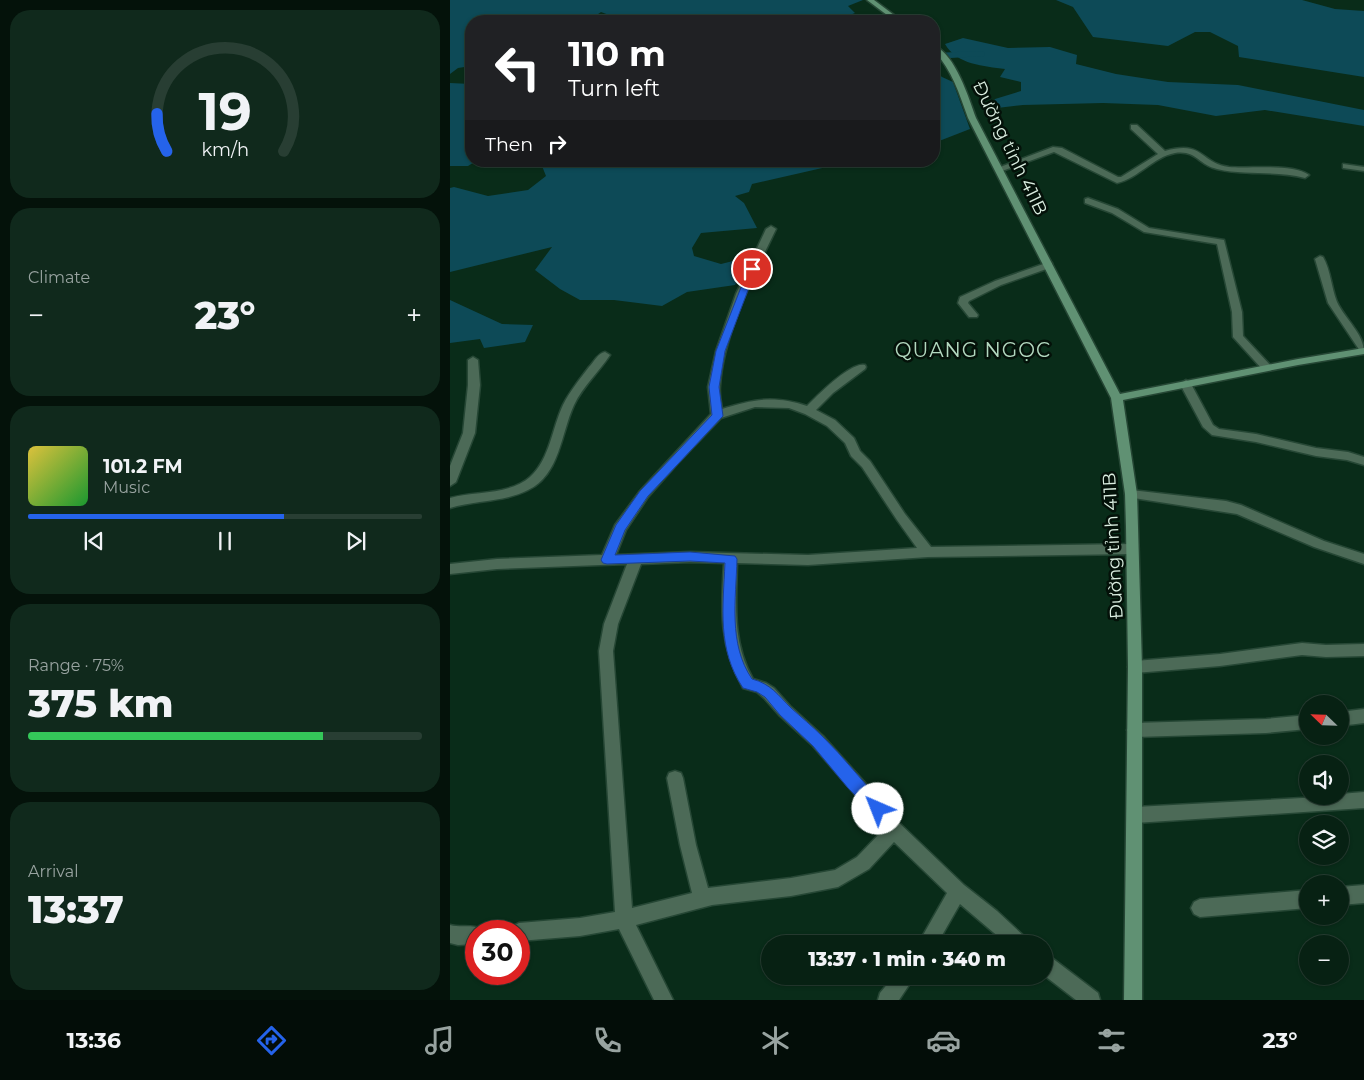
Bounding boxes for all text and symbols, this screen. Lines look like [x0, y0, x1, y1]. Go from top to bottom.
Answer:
text: 110 m [568, 32, 666, 75]
icon: left [485, 35, 550, 100]
text: Turn left [568, 75, 660, 102]
street label: Đường tỉnh 411B [968, 77, 1052, 219]
text: 19 [198, 80, 252, 143]
icon: right [543, 130, 571, 158]
text: Then [485, 133, 533, 156]
text: km/h [201, 139, 249, 160]
pin [731, 248, 773, 290]
icon: arrive [738, 255, 766, 283]
text: Climate [28, 268, 90, 287]
text: 23° [195, 292, 255, 339]
text: − [28, 298, 44, 332]
text: + [406, 298, 422, 332]
district label: QUANG NGỌC [895, 338, 1051, 362]
text: 101.2 FM [103, 455, 183, 478]
street label: Đường tỉnh 411B [1098, 472, 1128, 620]
text: Music [103, 478, 150, 497]
icon: previous [80, 527, 108, 555]
icon: pause [211, 527, 239, 555]
icon: next [342, 527, 370, 555]
text: Range · 75% [28, 656, 124, 675]
text: 375 km [28, 680, 174, 727]
north arrow [1299, 695, 1349, 745]
map controls [1299, 695, 1349, 985]
button: sound [1299, 755, 1349, 805]
position arrow [851, 782, 903, 834]
button: layers [1299, 815, 1349, 865]
text: Arrival [28, 862, 78, 881]
button: + [1299, 875, 1349, 925]
text: 13:37 [28, 886, 124, 933]
speed limit sign: 30 [465, 920, 530, 985]
button: − [1299, 935, 1349, 985]
text: 13:37 · 1 min · 340 m [808, 948, 1006, 971]
icon: directions [254, 1023, 289, 1058]
icon: music [422, 1023, 457, 1058]
icon: phone [590, 1023, 625, 1058]
icon: climate [758, 1023, 793, 1058]
icon: car [926, 1023, 961, 1058]
icon: filters [1094, 1023, 1129, 1058]
text: 13:36 [67, 1027, 121, 1054]
text: 23° [1263, 1027, 1297, 1054]

